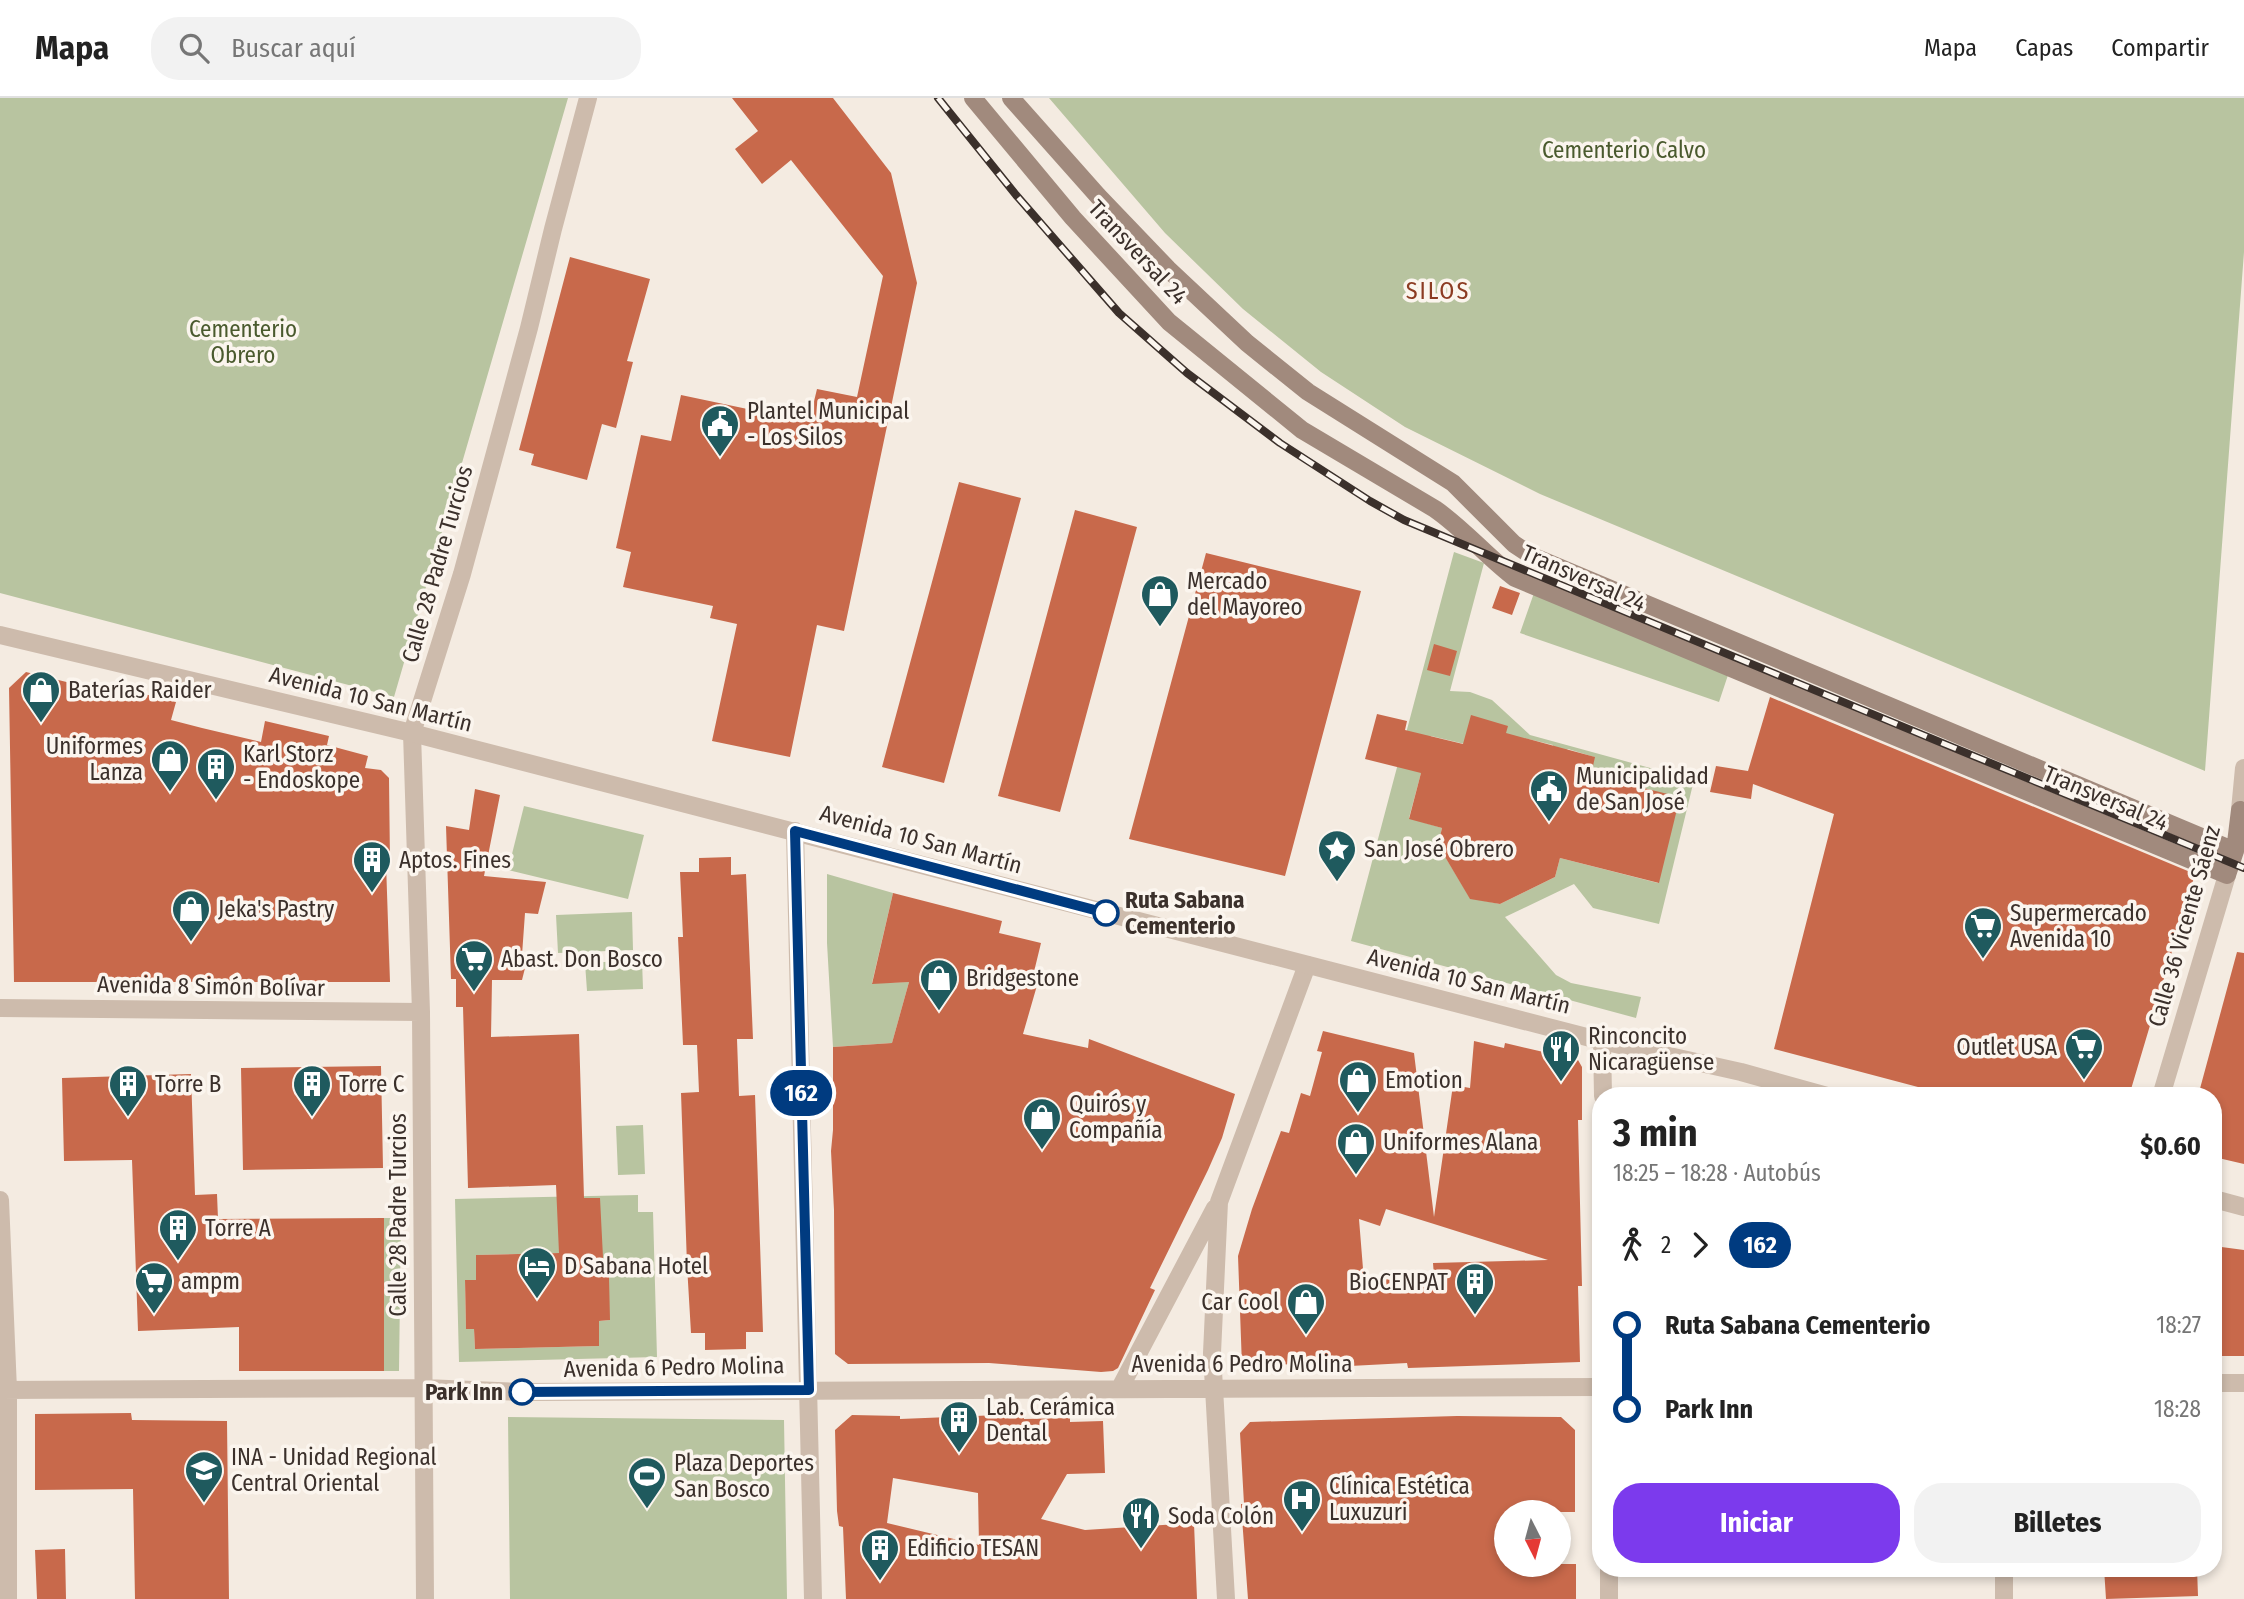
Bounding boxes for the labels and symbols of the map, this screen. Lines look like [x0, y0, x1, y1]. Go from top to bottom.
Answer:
park label: Cementerio Calvo [1542, 136, 1706, 164]
street label: Transversal 24 [1083, 194, 1193, 310]
district label: SILOS [1406, 277, 1470, 305]
park label: Cementerio Obrero [189, 315, 297, 369]
place label: Plantel Municipal - Los Silos [747, 397, 909, 451]
public building icon: Plantel Municipal - Los Silos [699, 403, 741, 458]
street label: Calle 28 Padre Turcios [395, 462, 479, 666]
street label: Transversal 24 [1518, 538, 1650, 618]
place label: Mercado del Mayoreo [1187, 567, 1303, 621]
shop icon: Mercado del Mayoreo [1139, 573, 1181, 628]
street label: Avenida 10 San Martín [267, 660, 475, 738]
shop icon: Baterías Raider [20, 669, 62, 724]
place label: Baterías Raider [68, 676, 212, 704]
place label: Uniformes Lanza [46, 732, 143, 786]
shop icon: Uniformes Lanza [149, 738, 191, 793]
place label: Karl Storz - Endoskope [243, 740, 360, 794]
building icon: Karl Storz - Endoskope [195, 746, 237, 801]
street label: Transversal 24 [2040, 759, 2172, 837]
place label: Municipalidad de San José [1576, 762, 1709, 816]
public building icon: Municipalidad de San José [1528, 768, 1570, 823]
street label: Avenida 10 San Martín [817, 799, 1025, 879]
street label: Calle 36 Vicente Sáenz [2142, 822, 2226, 1030]
place icon: San José Obrero [1316, 828, 1358, 883]
place label: San José Obrero [1364, 835, 1514, 863]
building icon: Aptos. Fines [351, 839, 393, 894]
place label: Aptos. Fines [399, 846, 511, 874]
place label: Ruta Sabana Cementerio [1125, 886, 1245, 940]
shop icon: Jeka's Pastry [170, 888, 212, 943]
place label: Jeka's Pastry [218, 895, 335, 923]
place label: Supermercado Avenida 10 [2010, 899, 2147, 953]
marker: Ruta Sabana Cementerio [1093, 900, 1119, 926]
supermarket icon: Supermercado Avenida 10 [1962, 905, 2004, 960]
supermarket icon: Abast. Don Bosco [453, 938, 495, 993]
street label: Avenida 10 San Martín [1365, 942, 1573, 1020]
place label: Abast. Don Bosco [501, 945, 663, 973]
shop icon: Bridgestone [918, 957, 960, 1012]
place label: Bridgestone [966, 964, 1079, 992]
street label: Avenida 8 Simón Bolívar [97, 970, 325, 1002]
place label: Rinconcito Nicaragüense [1588, 1022, 1714, 1076]
supermarket icon: Outlet USA [2063, 1026, 2105, 1081]
restaurant icon: Rinconcito Nicaragüense [1540, 1028, 1582, 1083]
place label: Outlet USA [1956, 1033, 2057, 1061]
shop icon: Emotion [1337, 1059, 1379, 1114]
building icon: Torre B [107, 1063, 149, 1118]
building icon: Torre C [291, 1063, 333, 1118]
place label: Emotion [1385, 1066, 1463, 1094]
place label: Torre B [155, 1070, 221, 1098]
place label: Torre C [339, 1070, 405, 1098]
line badge: 162 [761, 1070, 841, 1116]
place label: Quirós y Compañía [1069, 1090, 1163, 1144]
shop icon: Quirós y Compañía [1021, 1096, 1063, 1151]
street label: Calle 28 Padre Turcios [384, 1113, 412, 1317]
shop icon: Uniformes Alana [1335, 1121, 1377, 1176]
place label: Uniformes Alana [1383, 1128, 1538, 1156]
building icon: Torre A [157, 1207, 199, 1262]
place label: Torre A [205, 1214, 271, 1242]
hotel icon: D Sabana Hotel [516, 1245, 558, 1300]
place label: D Sabana Hotel [564, 1252, 708, 1280]
supermarket icon: ampm [133, 1260, 175, 1315]
building icon: BioCENPAT [1454, 1261, 1496, 1316]
place label: ampm [181, 1267, 240, 1295]
place label: BioCENPAT [1349, 1268, 1448, 1296]
shop icon: Car Cool [1285, 1281, 1327, 1336]
place label: Car Cool [1201, 1288, 1279, 1316]
street label: Avenida 6 Pedro Molina [1132, 1350, 1352, 1378]
street label: Avenida 6 Pedro Molina [563, 1351, 785, 1383]
place label: Park Inn [425, 1378, 503, 1406]
marker: Park Inn [509, 1379, 535, 1405]
place label: Lab. Cerámica Dental [986, 1393, 1115, 1447]
building icon: Lab. Cerámica Dental [938, 1399, 980, 1454]
place label: INA - Unidad Regional Central Oriental [231, 1443, 437, 1497]
school or university icon: INA - Unidad Regional Central Oriental [183, 1449, 225, 1504]
place label: Plaza Deportes San Bosco [674, 1449, 814, 1503]
sports icon: Plaza Deportes San Bosco [626, 1455, 668, 1510]
place label: Clínica Estética Luxuzuri [1329, 1472, 1470, 1526]
hospital icon: Clínica Estética Luxuzuri [1281, 1478, 1323, 1533]
restaurant icon: Soda Colón [1120, 1495, 1162, 1550]
north arrow [1494, 1500, 1572, 1577]
place label: Soda Colón [1168, 1502, 1274, 1530]
building icon: Edificio TESAN [859, 1527, 901, 1582]
place label: Edificio TESAN [907, 1534, 1039, 1562]

